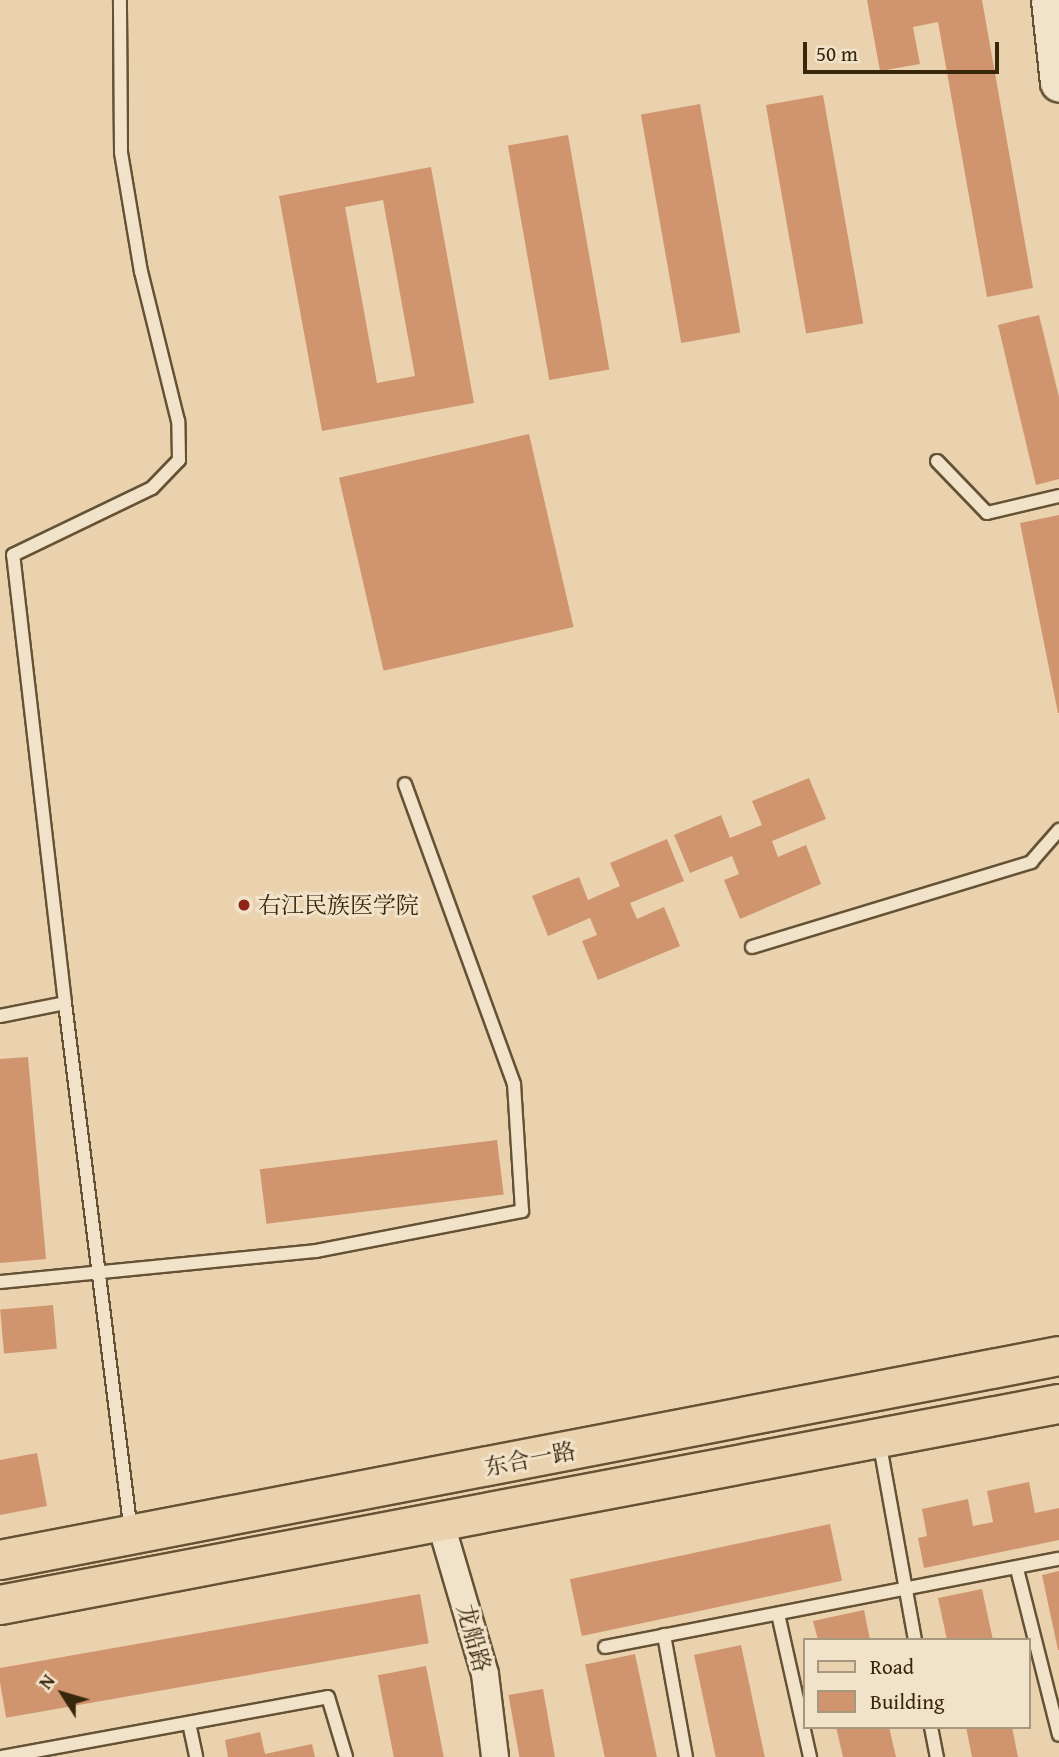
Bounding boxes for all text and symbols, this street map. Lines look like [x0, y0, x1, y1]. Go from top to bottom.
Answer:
scale bar [807, 28, 1003, 72]
text: 50 m [816, 38, 858, 69]
place label: 右江民族医学院 [258, 891, 419, 919]
marker: 右江民族医学院 [236, 897, 252, 913]
street label: 东合一路 [482, 1437, 578, 1481]
street label: 龙船路 [452, 1601, 496, 1675]
legend [804, 1638, 1031, 1729]
text: Road [870, 1651, 914, 1682]
north arrow [28, 1659, 98, 1729]
text: N [31, 1668, 61, 1695]
text: Building [870, 1686, 944, 1717]

